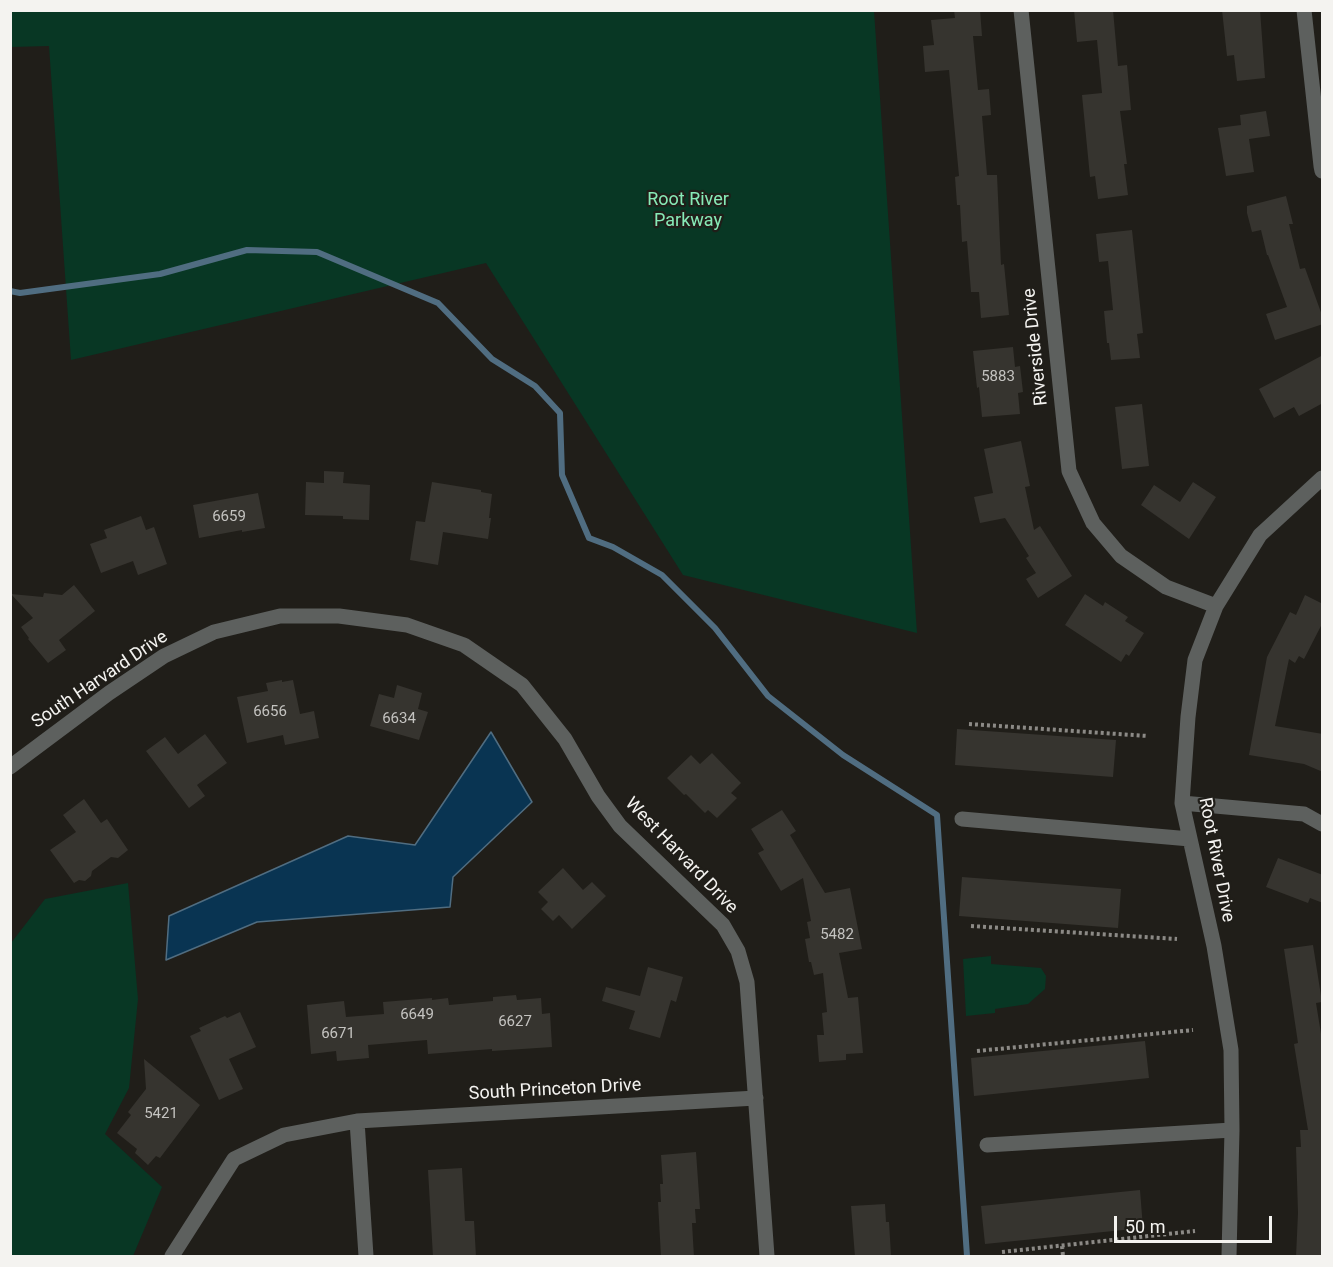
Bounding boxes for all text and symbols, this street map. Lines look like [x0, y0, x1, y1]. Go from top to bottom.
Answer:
park label: Root River Parkway [647, 189, 729, 232]
street label: Riverside Drive [1019, 287, 1053, 407]
house number: 5883 [981, 368, 1015, 386]
house number: 6659 [212, 508, 246, 526]
street label: South Harvard Drive [28, 626, 172, 734]
house number: 6656 [253, 703, 287, 721]
house number: 6634 [382, 710, 416, 728]
street label: West Harvard Drive [620, 793, 742, 919]
street label: Root River Drive [1193, 796, 1239, 924]
house number: 5482 [820, 926, 854, 944]
house number: 6649 [400, 1006, 434, 1024]
house number: 6627 [498, 1013, 532, 1031]
house number: 6671 [321, 1025, 355, 1043]
street label: South Princeton Drive [468, 1075, 642, 1105]
house number: 5421 [144, 1105, 178, 1123]
scale bar [1117, 1204, 1274, 1242]
text: 50 m [1125, 1216, 1165, 1237]

